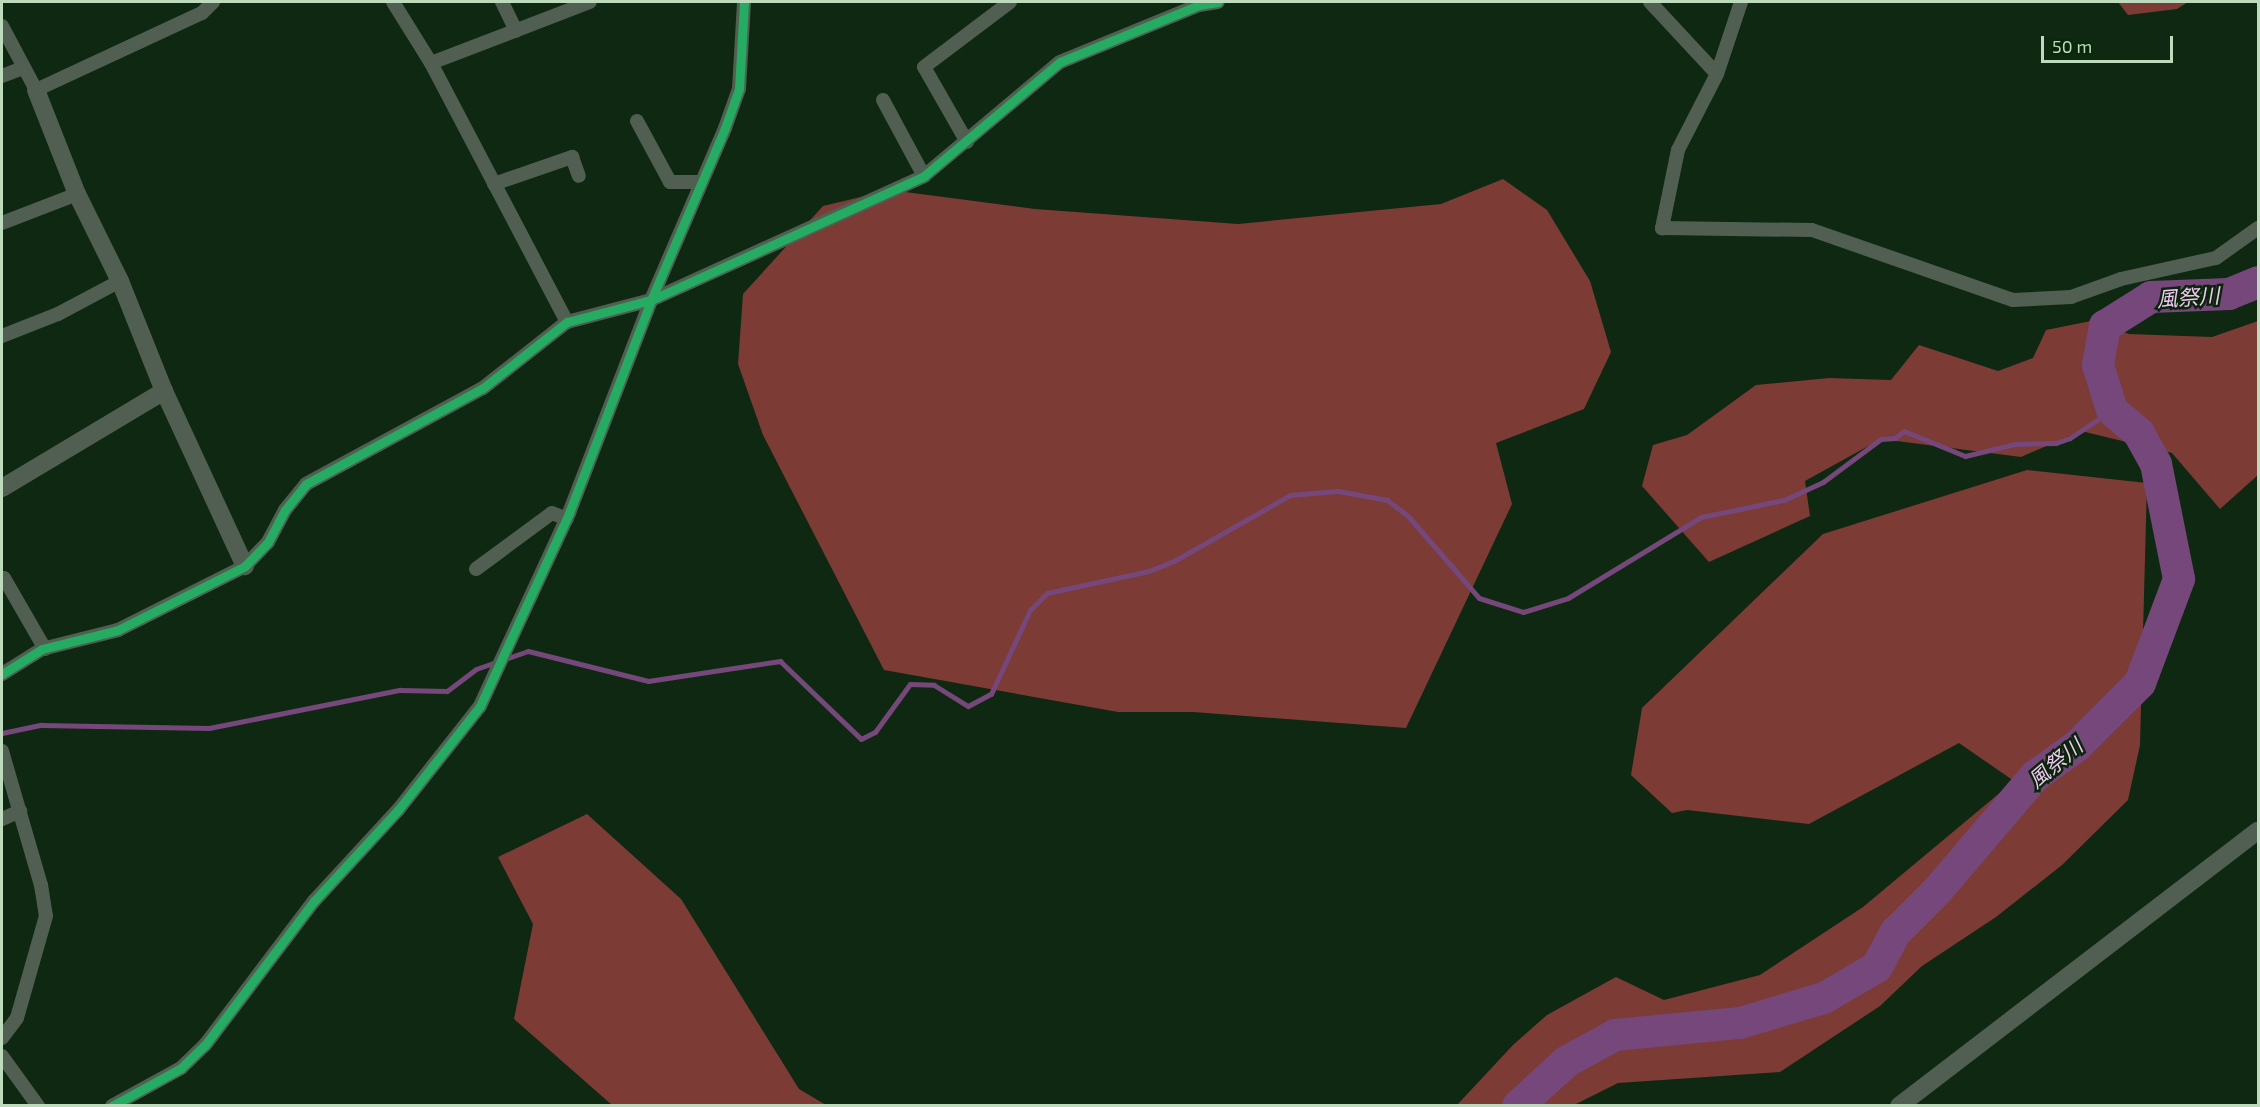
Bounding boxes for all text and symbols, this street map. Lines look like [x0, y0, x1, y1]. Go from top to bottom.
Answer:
scale bar [2044, 24, 2176, 62]
text: 50 m [2052, 35, 2092, 57]
water label: 風祭川 [2156, 282, 2220, 312]
water label: 風祭川 [2023, 733, 2087, 793]

